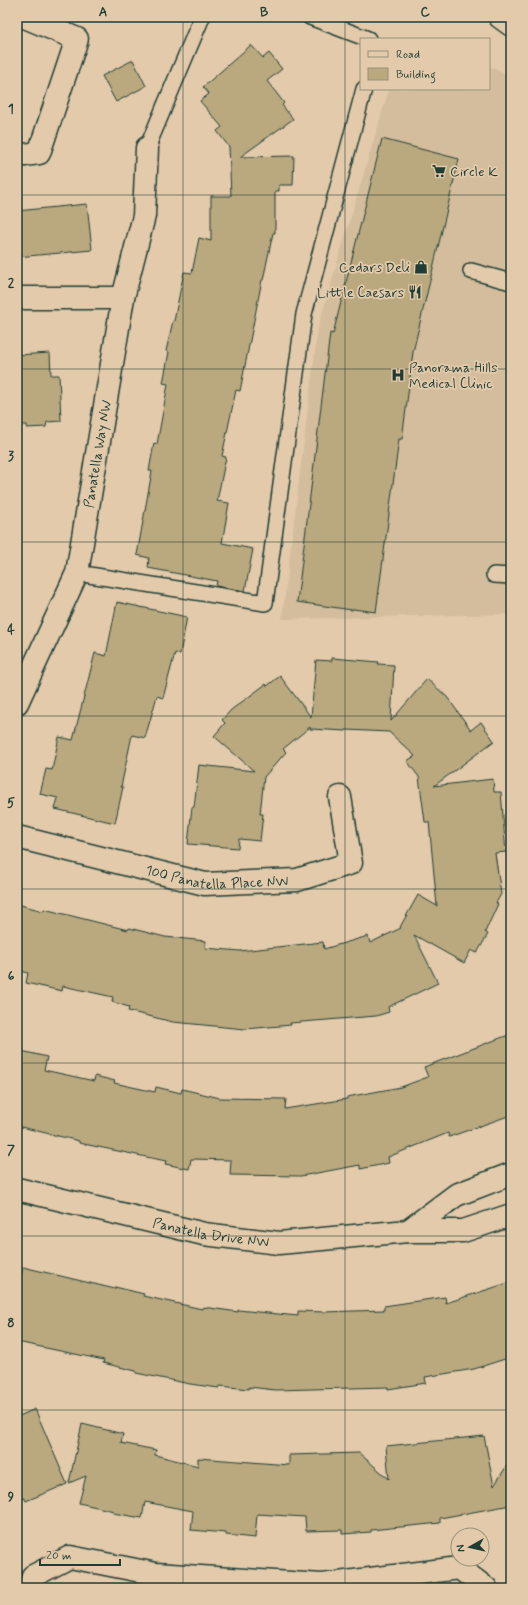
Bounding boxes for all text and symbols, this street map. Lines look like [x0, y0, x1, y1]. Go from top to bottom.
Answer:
text: A [99, 4, 107, 21]
text: B [260, 4, 269, 21]
text: C [420, 4, 430, 21]
legend [360, 38, 490, 90]
text: Road [396, 47, 420, 63]
text: Building [396, 67, 436, 84]
text: 1 [8, 101, 14, 118]
supermarket icon: Circle K [431, 163, 447, 179]
place label: Circle K [450, 163, 498, 181]
place label: Cedars Deli [339, 259, 410, 277]
shop icon: Cedars Deli [413, 259, 429, 275]
text: 2 [8, 275, 15, 292]
place label: Little Caesars [317, 284, 404, 302]
restaurant icon: Little Caesars [407, 284, 423, 300]
place label: Panorama Hills Medical Clinic [409, 359, 497, 393]
hospital icon: Panorama Hills Medical Clinic [390, 367, 406, 383]
street label: Panatella Way NW [80, 399, 116, 509]
text: 3 [8, 448, 14, 465]
text: 4 [7, 622, 15, 639]
text: 5 [7, 795, 15, 812]
street label: 100 Panatella Place NW [143, 861, 289, 894]
text: 6 [8, 968, 15, 985]
text: 7 [7, 1142, 15, 1159]
street label: Panatella Drive NW [151, 1214, 270, 1252]
text: 8 [7, 1315, 15, 1332]
text: 9 [8, 1489, 15, 1506]
north arrow [450, 1527, 490, 1567]
scale bar [40, 1541, 120, 1567]
text: N [454, 1544, 469, 1553]
text: 20 m [46, 1548, 72, 1564]

